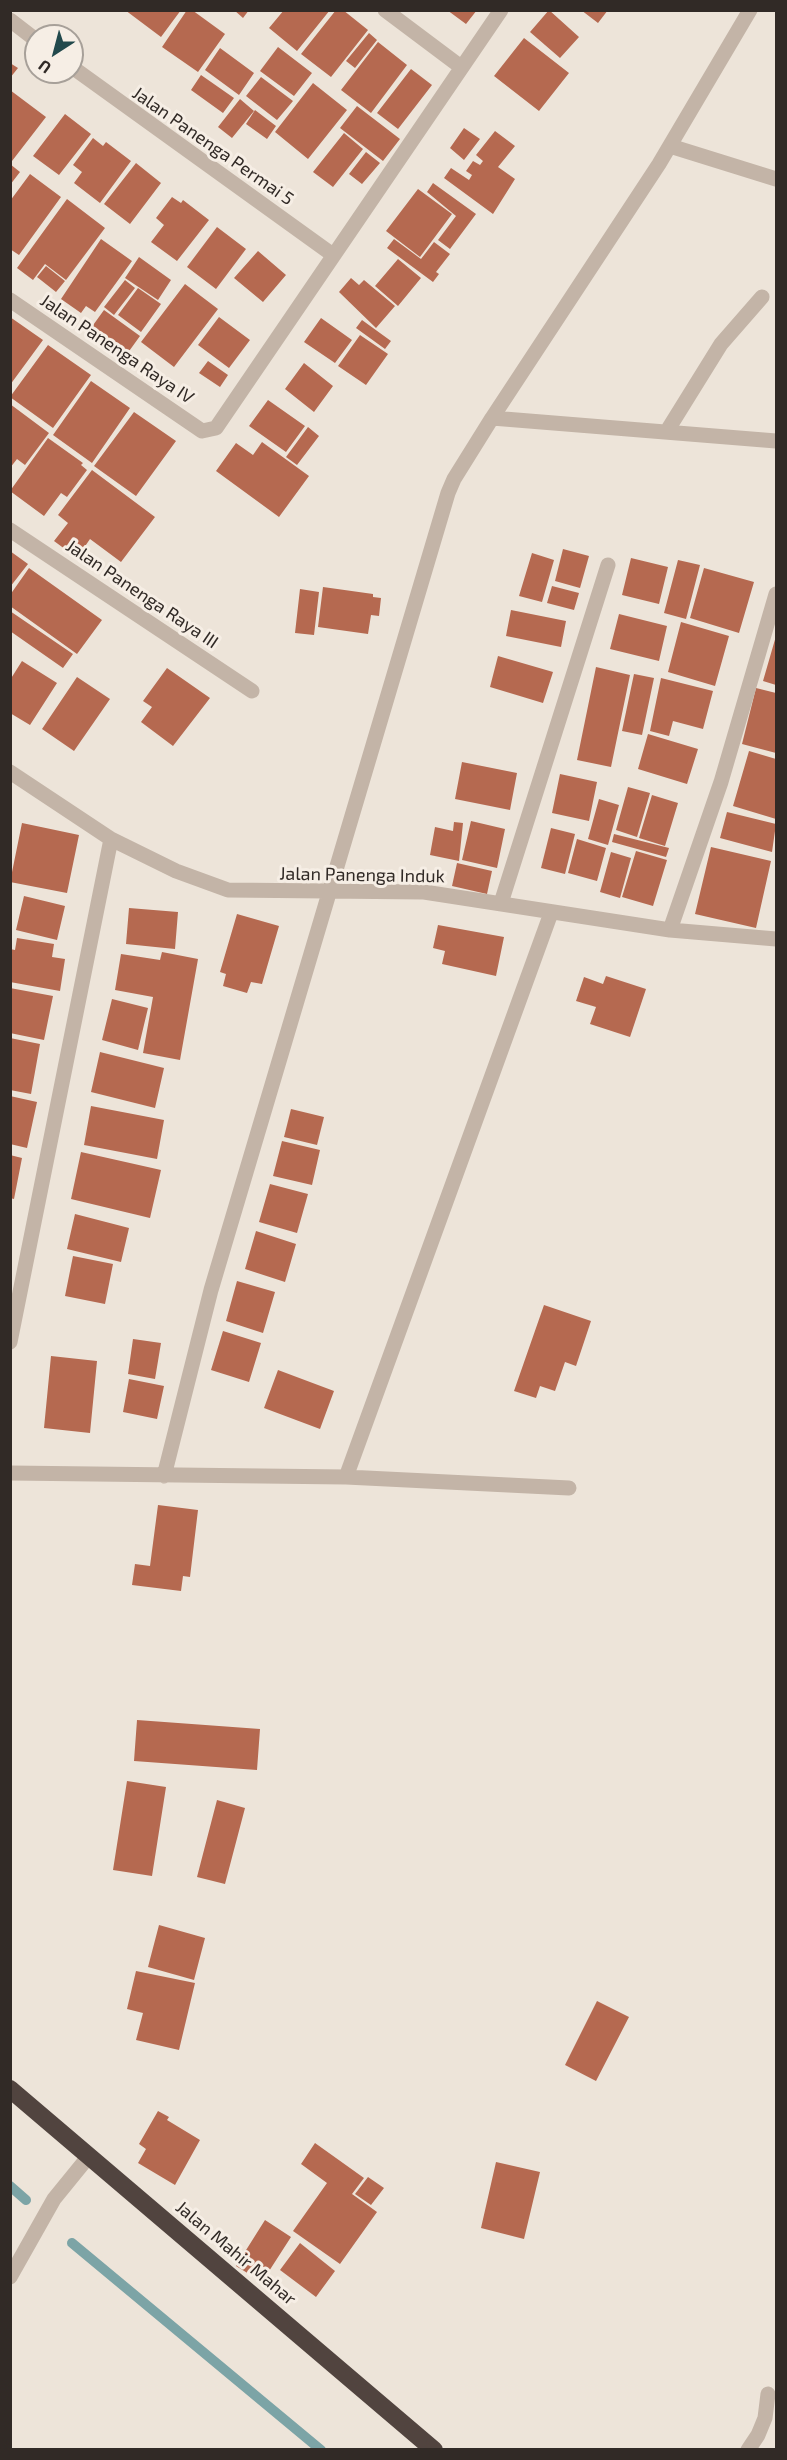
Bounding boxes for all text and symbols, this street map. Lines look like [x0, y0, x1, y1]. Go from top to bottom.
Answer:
north arrow [24, 24, 84, 84]
text: U [34, 56, 54, 78]
street label: Jalan Panenga Permai 5 [128, 82, 298, 210]
street label: Jalan Panenga Raya IV [36, 290, 198, 408]
street label: Jalan Panenga Raya III [62, 535, 222, 653]
street label: Jalan Panenga Induk [279, 863, 445, 887]
street label: Jalan Mahir Mahar [171, 2196, 301, 2310]

